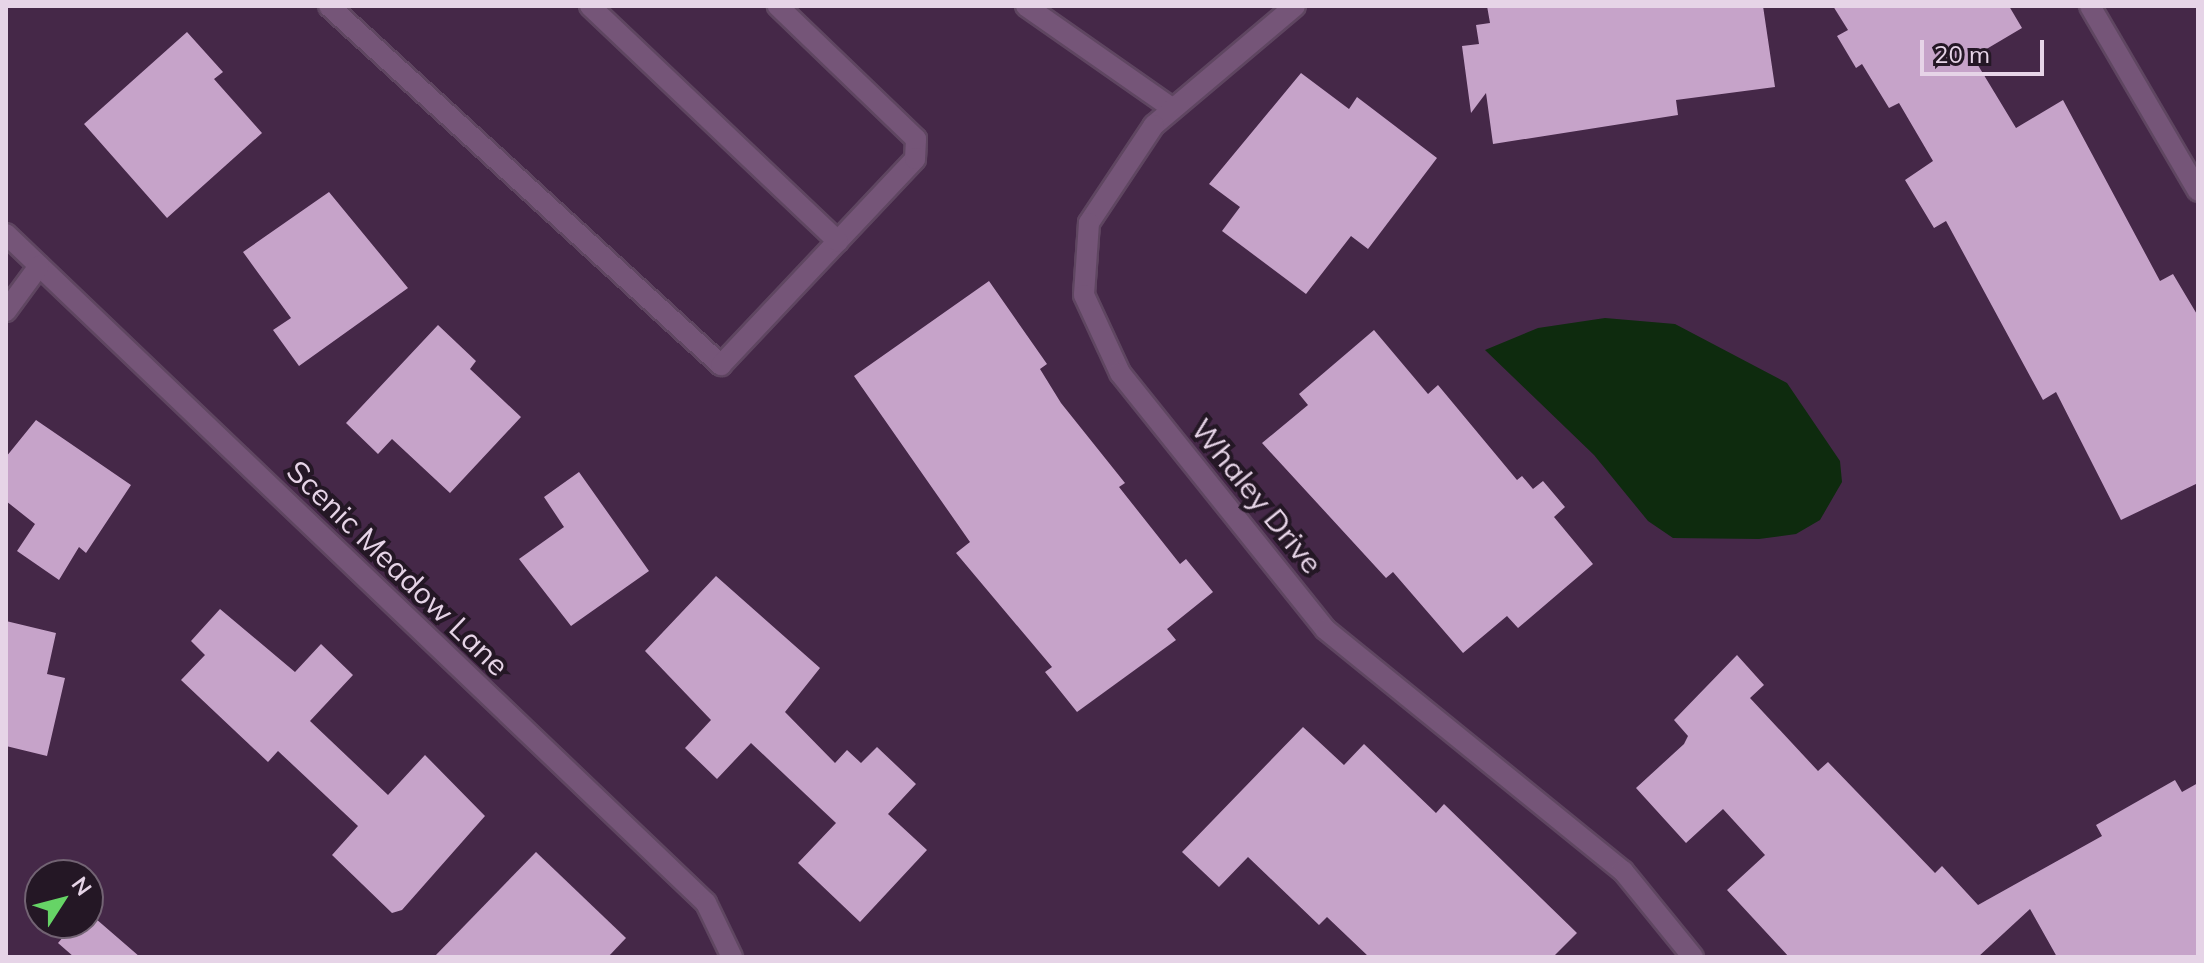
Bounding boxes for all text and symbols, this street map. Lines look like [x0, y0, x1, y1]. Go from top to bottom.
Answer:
scale bar [1924, 24, 2048, 74]
text: 20 m [1934, 39, 1990, 69]
street label: Whaley Drive [1184, 411, 1330, 581]
street label: Scenic Meadow Lane [280, 453, 516, 683]
north arrow [24, 859, 104, 939]
text: N [66, 871, 98, 901]

